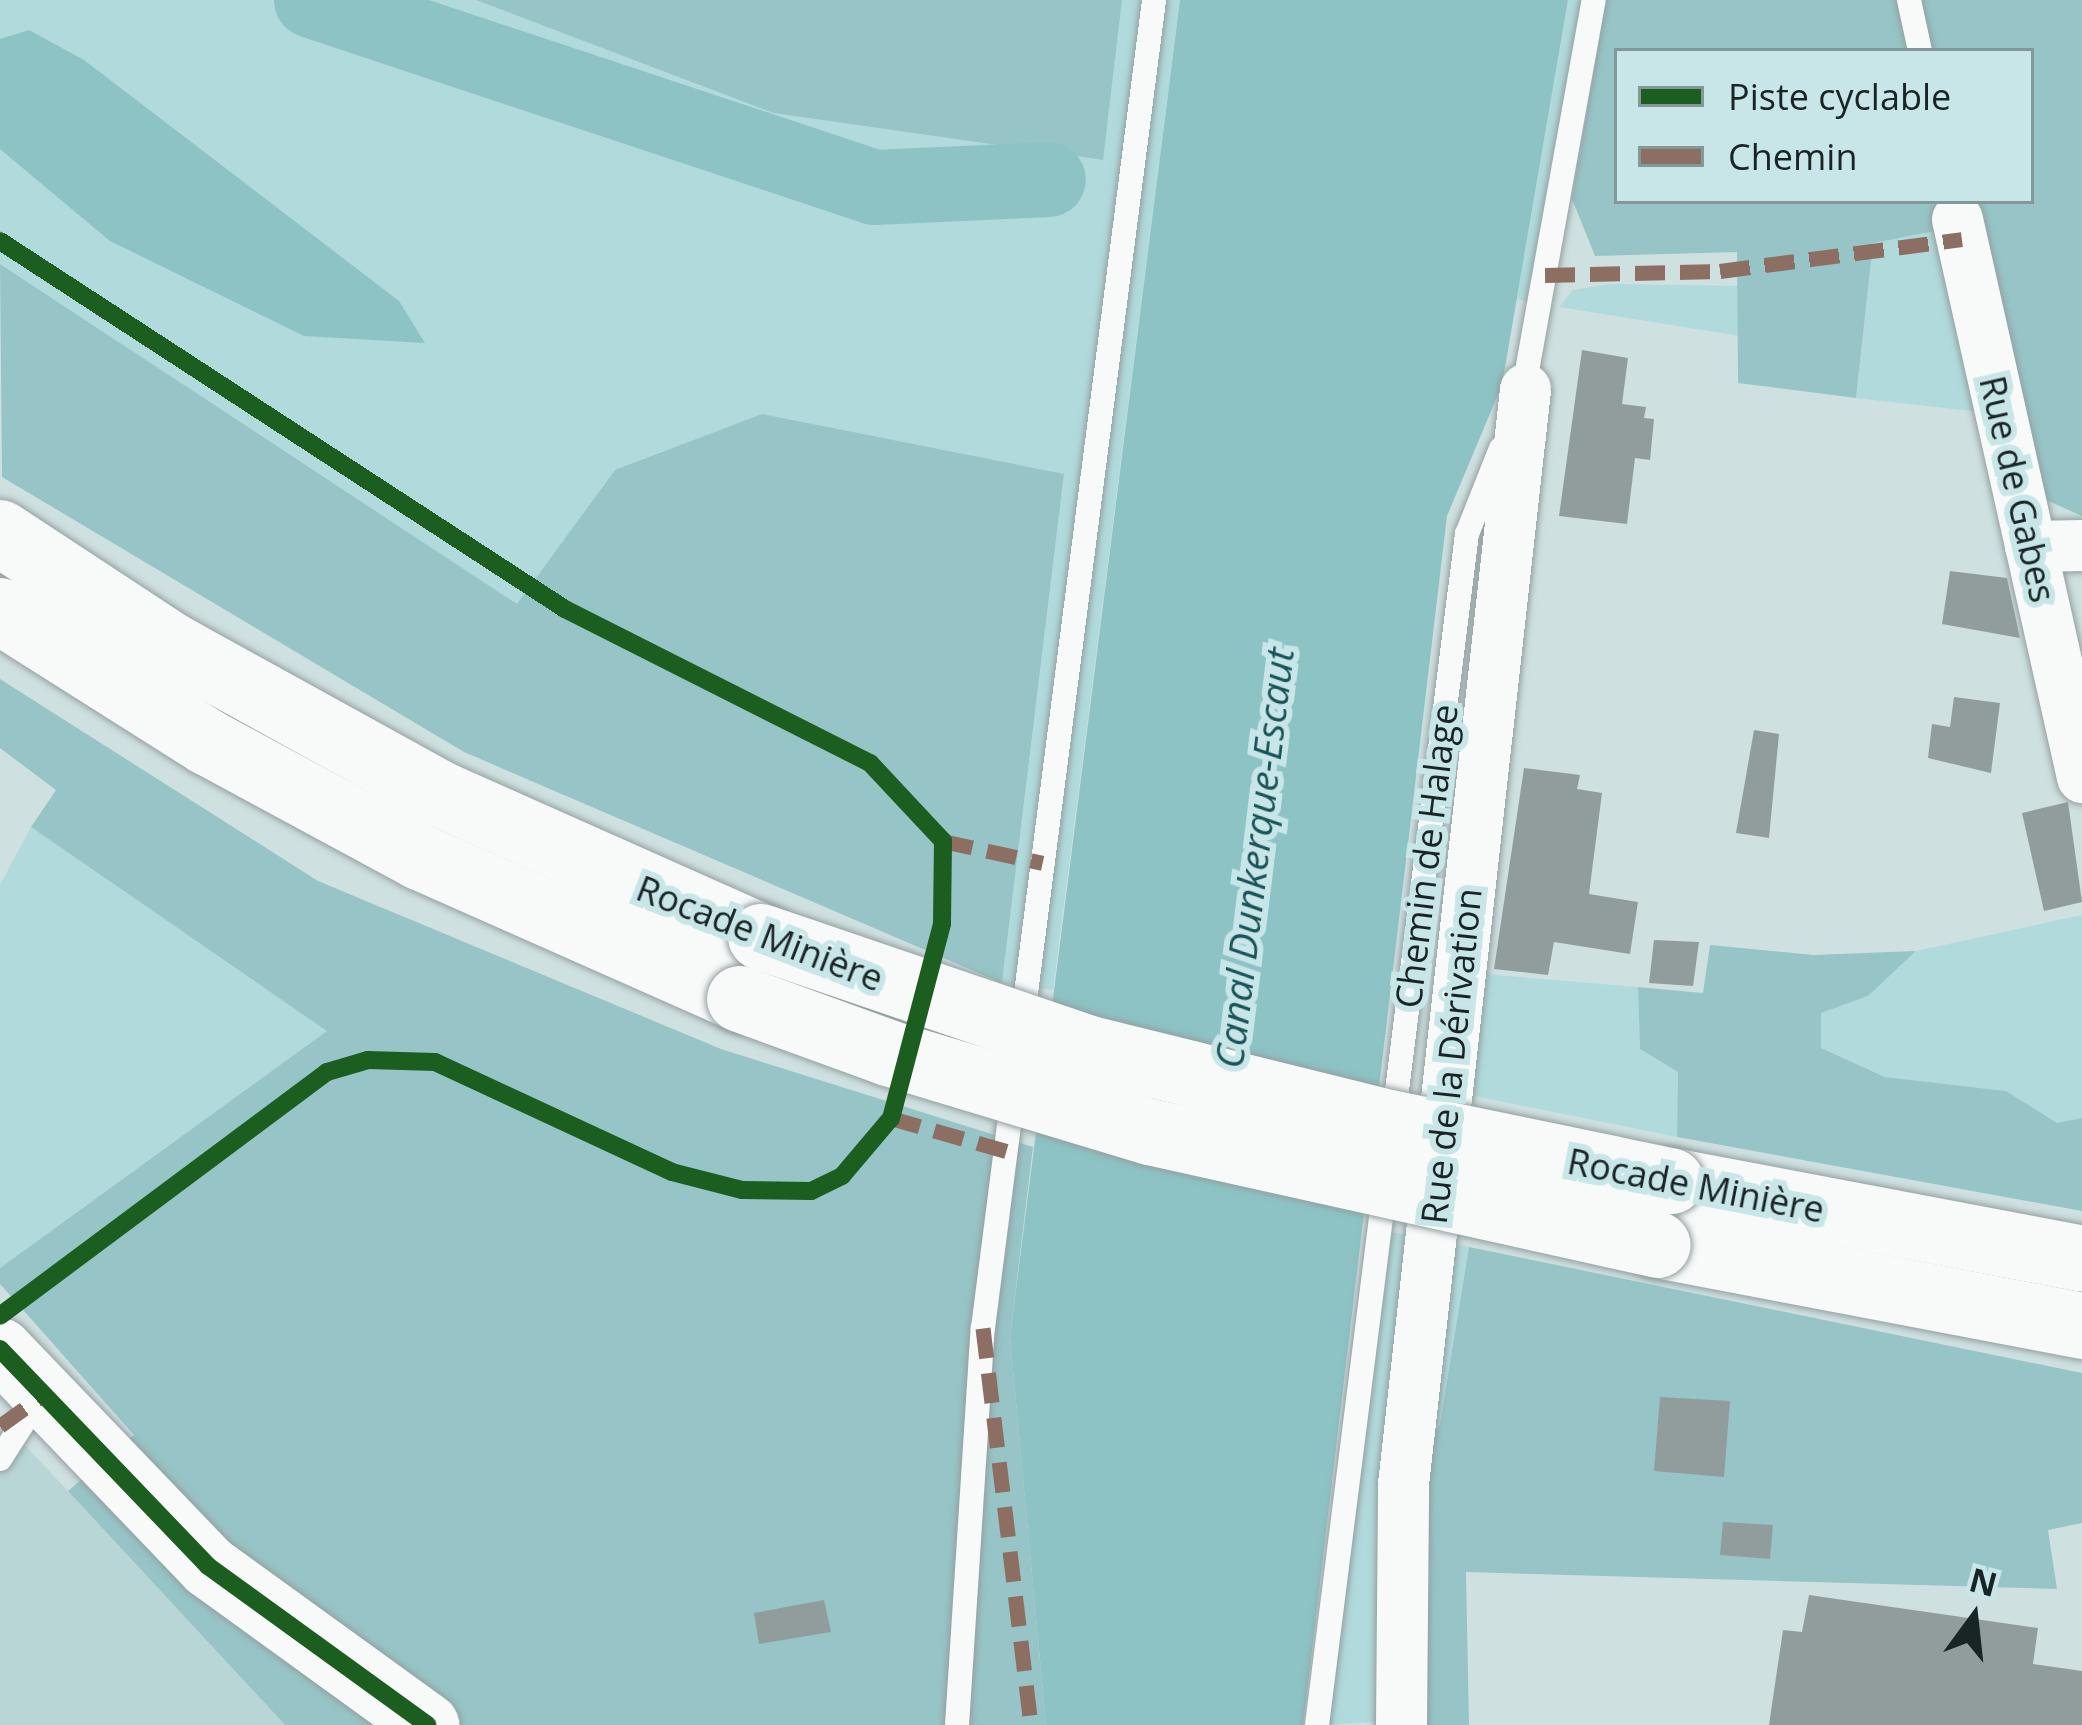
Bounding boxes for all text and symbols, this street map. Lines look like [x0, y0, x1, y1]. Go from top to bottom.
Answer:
legend [1614, 48, 2034, 204]
text: Piste cyclable [1728, 72, 1951, 121]
text: Chemin [1728, 132, 1857, 181]
street label: Rue de Gabes [1971, 372, 2065, 606]
water label: Canal Dunkerque-Escaut [1205, 645, 1303, 1071]
street label: Chemin de Halage [1386, 702, 1466, 1010]
street label: Rocade Minière [631, 866, 889, 1000]
street label: Rue de la Dérivation [1412, 886, 1490, 1226]
street label: Rocade Minière [1564, 1139, 1828, 1231]
north arrow [1914, 1557, 2034, 1677]
text: N [1965, 1557, 2002, 1607]

